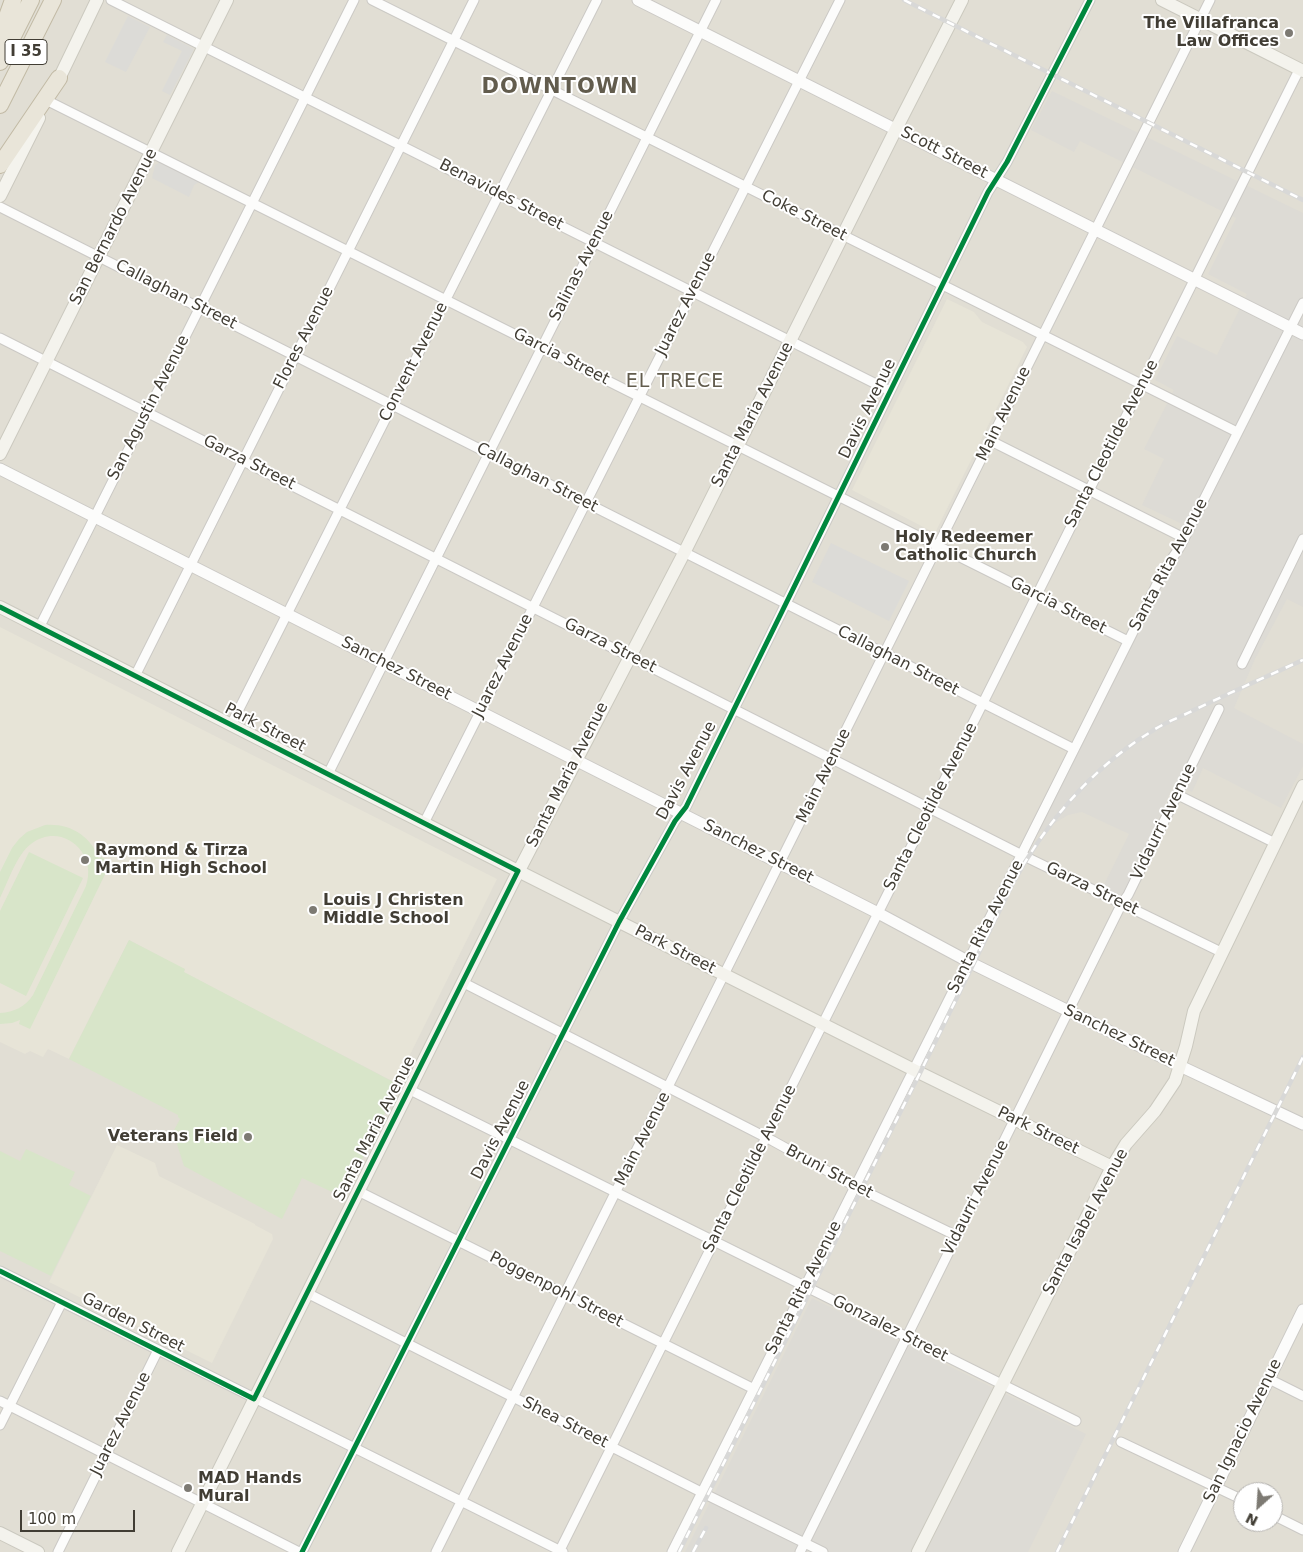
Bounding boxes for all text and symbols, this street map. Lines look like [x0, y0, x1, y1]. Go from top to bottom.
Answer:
place label: The Villafranca Law Offices [1144, 14, 1279, 52]
marker: The Villafranca Law Offices [1283, 27, 1295, 39]
road number: I 35 [5, 40, 47, 64]
district label: DOWNTOWN [481, 75, 639, 101]
street label: Scott Street [897, 123, 991, 183]
street label: San Bernardo Avenue [66, 146, 162, 308]
street label: Benavides Street [436, 155, 566, 235]
street label: Coke Street [758, 186, 850, 246]
street label: Salinas Avenue [546, 207, 618, 325]
street label: Juarez Avenue [652, 249, 720, 359]
street label: Callaghan Street [112, 256, 240, 334]
street label: Flores Avenue [270, 284, 338, 392]
street label: Convent Avenue [376, 299, 452, 425]
street label: Garcia Street [510, 325, 612, 389]
street label: San Agustin Avenue [104, 332, 194, 484]
street label: Santa Maria Avenue [708, 339, 798, 491]
street label: Davis Avenue [836, 356, 900, 462]
street label: Santa Cleotilde Avenue [1061, 357, 1163, 531]
street label: Main Avenue [973, 364, 1035, 464]
district label: EL TRECE [625, 371, 725, 393]
street label: Garza Street [200, 432, 298, 494]
street label: Callaghan Street [473, 439, 601, 517]
street label: Santa Rita Avenue [1126, 495, 1212, 635]
place label: Holy Redeemer Catholic Church [895, 528, 1037, 566]
marker: Holy Redeemer Catholic Church [879, 541, 891, 553]
street label: Garcia Street [1007, 574, 1109, 638]
street label: Juarez Avenue [469, 611, 537, 721]
street label: Garza Street [561, 615, 659, 677]
street label: Callaghan Street [834, 622, 962, 700]
street label: Sanchez Street [338, 633, 454, 705]
street label: Park Street [221, 699, 309, 757]
street label: Santa Maria Avenue [523, 699, 613, 851]
street label: Davis Avenue [653, 718, 721, 824]
street label: Santa Cleotilde Avenue [880, 720, 982, 894]
street label: Main Avenue [793, 726, 855, 826]
street label: Vidaurri Avenue [1128, 761, 1200, 883]
street label: Sanchez Street [700, 816, 816, 888]
place label: Raymond & Tirza Martin High School [95, 841, 267, 879]
marker: Raymond & Tirza Martin High School [79, 854, 91, 866]
street label: Santa Rita Avenue [944, 857, 1028, 997]
street label: Garza Street [1043, 858, 1141, 920]
place label: Louis J Christen Middle School [323, 891, 464, 929]
marker: Louis J Christen Middle School [307, 904, 319, 916]
street label: Park Street [631, 921, 719, 979]
street label: Sanchez Street [1060, 1001, 1178, 1071]
street label: Santa Maria Avenue [330, 1053, 420, 1205]
street label: Davis Avenue [468, 1077, 534, 1183]
street label: Santa Cleotilde Avenue [699, 1082, 801, 1256]
street label: Main Avenue [611, 1089, 675, 1189]
street label: Park Street [994, 1103, 1082, 1159]
place label: Veterans Field [108, 1127, 238, 1147]
marker: Veterans Field [242, 1131, 254, 1143]
street label: Vidaurri Avenue [939, 1137, 1013, 1259]
street label: Bruni Street [782, 1141, 876, 1203]
street label: Santa Isabel Avenue [1039, 1145, 1133, 1299]
street label: Santa Rita Avenue [762, 1218, 846, 1358]
street label: Poggenpohl Street [486, 1248, 626, 1332]
street label: Garden Street [79, 1289, 187, 1357]
street label: Gonzalez Street [829, 1292, 951, 1366]
street label: San Ignacio Avenue [1200, 1356, 1286, 1506]
street label: Juarez Avenue [87, 1369, 155, 1479]
street label: Shea Street [519, 1393, 611, 1453]
place label: MAD Hands Mural [198, 1469, 302, 1507]
marker: MAD Hands Mural [182, 1482, 194, 1494]
north arrow [1233, 1482, 1283, 1532]
scale bar [22, 1500, 138, 1532]
text: 100 m [28, 1510, 76, 1528]
text: N [1243, 1510, 1261, 1529]

